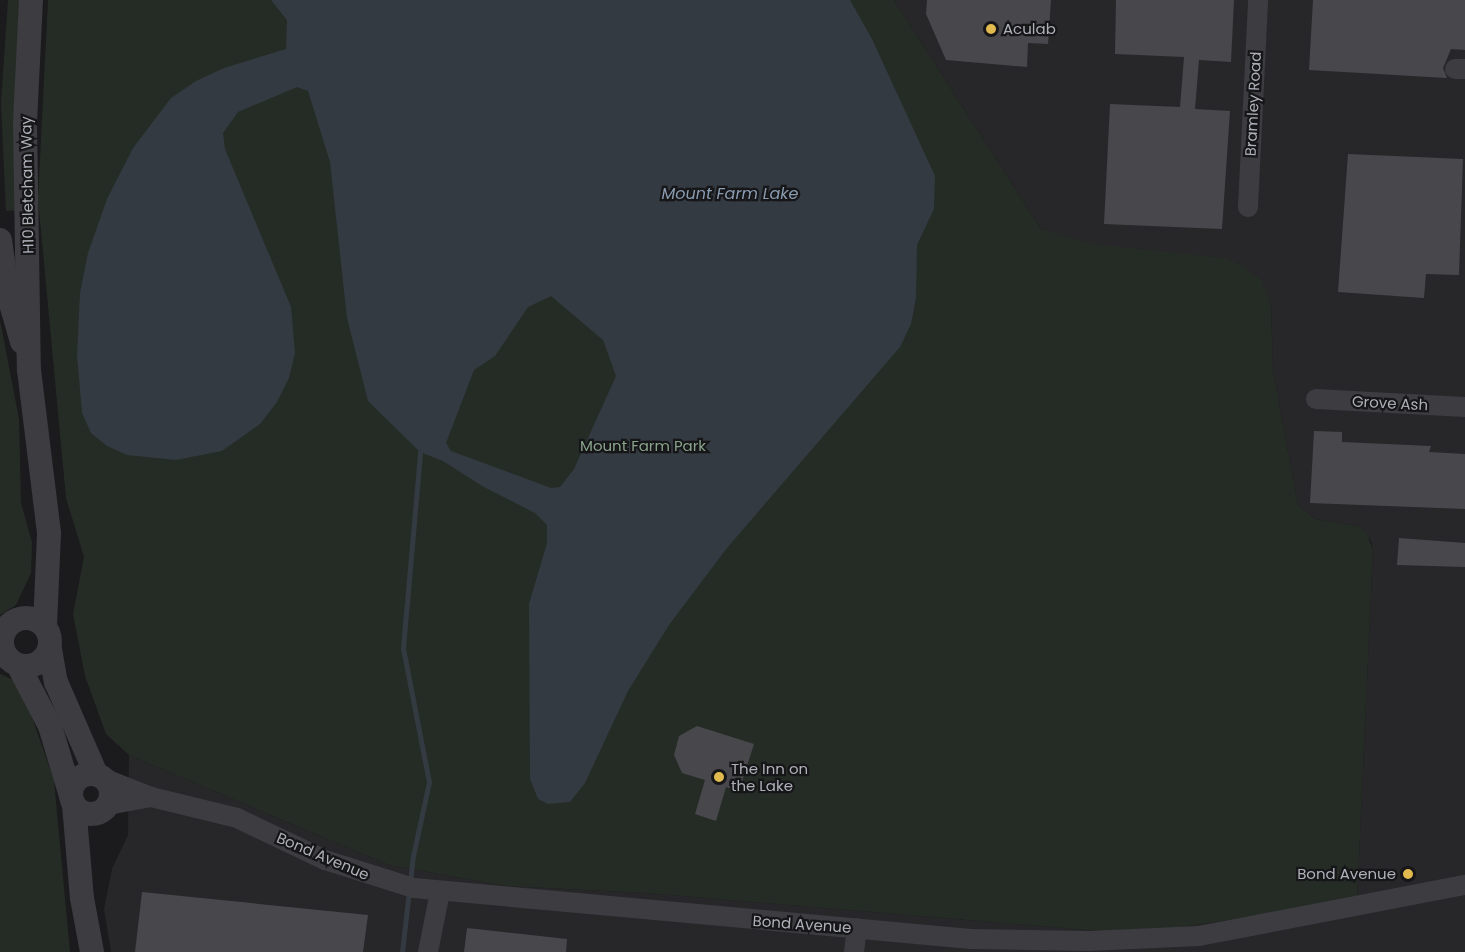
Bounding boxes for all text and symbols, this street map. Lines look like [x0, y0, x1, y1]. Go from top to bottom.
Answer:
place label: Aculab [1003, 20, 1056, 38]
marker: Aculab [984, 22, 998, 36]
street label: Bramley Road [1241, 51, 1265, 157]
street label: H10 Bletcham Way [17, 116, 37, 254]
water label: Mount Farm Lake [661, 184, 799, 204]
street label: Grove Ash [1352, 392, 1428, 414]
park label: Mount Farm Park [580, 437, 706, 455]
place label: The Inn on the Lake [731, 759, 808, 794]
marker: The Inn on the Lake [712, 770, 726, 784]
street label: Bond Avenue [274, 828, 372, 884]
place label: Bond Avenue [1297, 865, 1396, 883]
marker: Bond Avenue [1401, 867, 1415, 881]
street label: Bond Avenue [752, 912, 852, 936]

